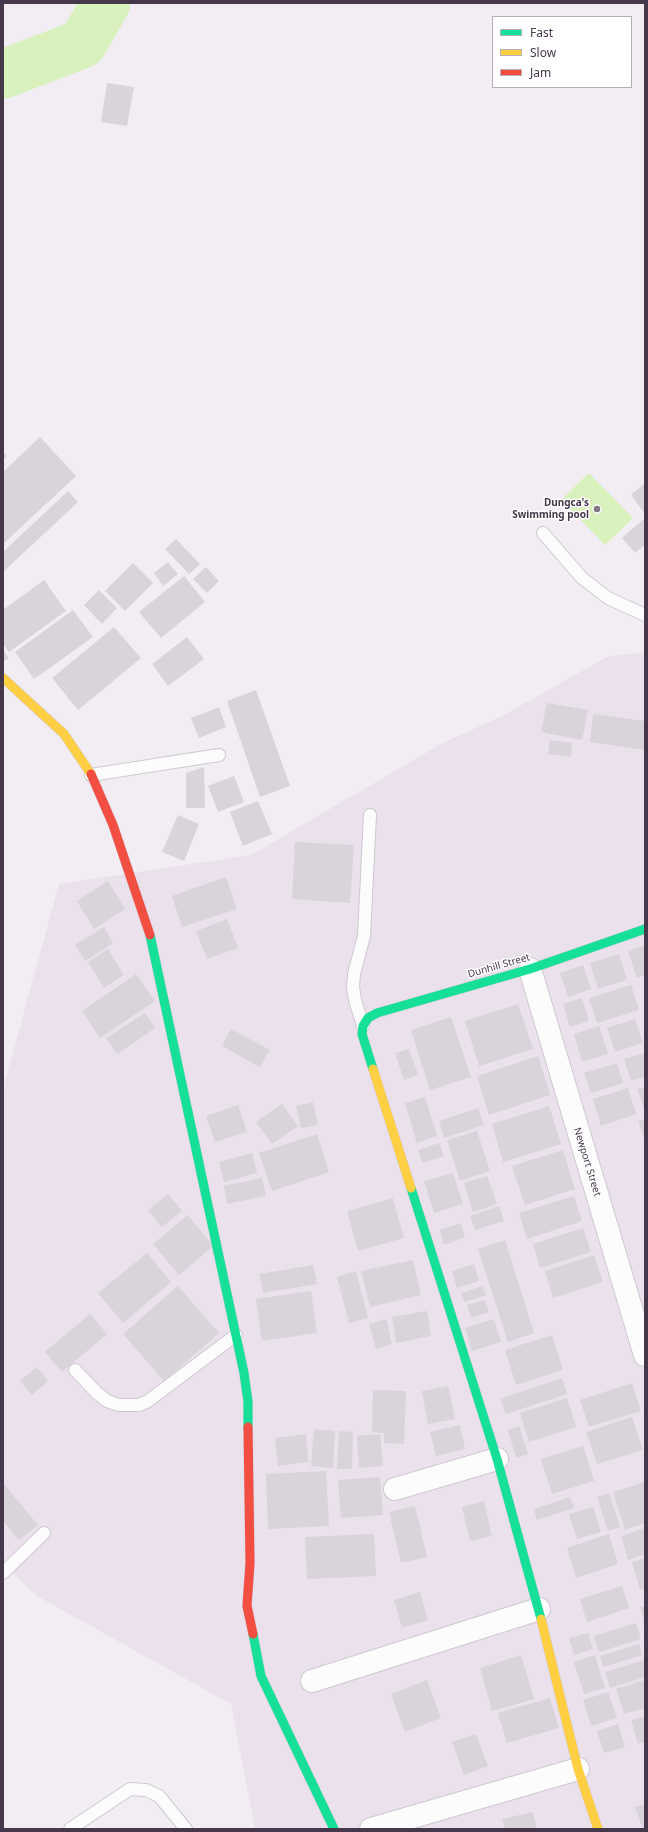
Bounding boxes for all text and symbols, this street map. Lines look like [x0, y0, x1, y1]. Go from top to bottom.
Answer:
legend [492, 16, 632, 88]
text: Fast [530, 24, 553, 41]
text: Slow [530, 44, 556, 61]
text: Jam [530, 64, 551, 81]
place label: Dungca's Swimming pool [512, 497, 589, 520]
marker: Dungca's Swimming pool [592, 504, 602, 514]
street label: Dunhill Street [467, 951, 531, 981]
street label: Newport Street [571, 1126, 603, 1198]

